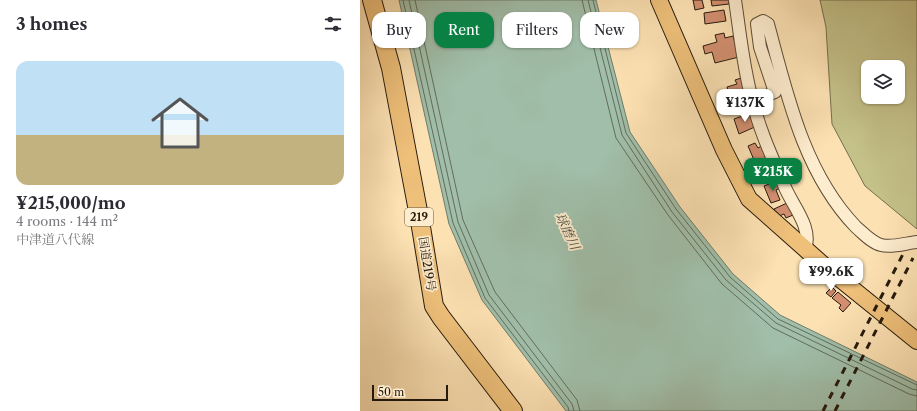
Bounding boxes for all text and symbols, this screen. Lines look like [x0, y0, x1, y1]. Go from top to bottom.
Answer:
chip: Buy [372, 12, 426, 48]
chip: Rent [434, 12, 494, 48]
chip: Filters [502, 12, 572, 48]
chip: New [580, 12, 639, 48]
icon: filters [322, 13, 344, 35]
text: 3 homes [16, 14, 87, 34]
map controls [861, 60, 905, 104]
button: layers [861, 60, 905, 104]
icon: home [144, 87, 216, 159]
pin: ¥137K [717, 89, 773, 123]
text: ¥137K [725, 94, 765, 110]
pin: ¥215K [745, 158, 801, 192]
text: ¥215K [753, 163, 793, 179]
text: ¥215,000/mo [16, 193, 126, 213]
road number: 219 [405, 208, 433, 226]
water label: 球磨川 [553, 210, 584, 254]
text: 4 rooms · 144 m² [16, 213, 118, 229]
text: 中津道八代線 [16, 231, 94, 247]
street label: 国道219号 [416, 236, 439, 292]
pin: ¥99.6K [798, 258, 864, 292]
text: ¥99.6K [808, 263, 854, 279]
scale bar [372, 383, 448, 402]
text: 50 m [378, 385, 404, 399]

